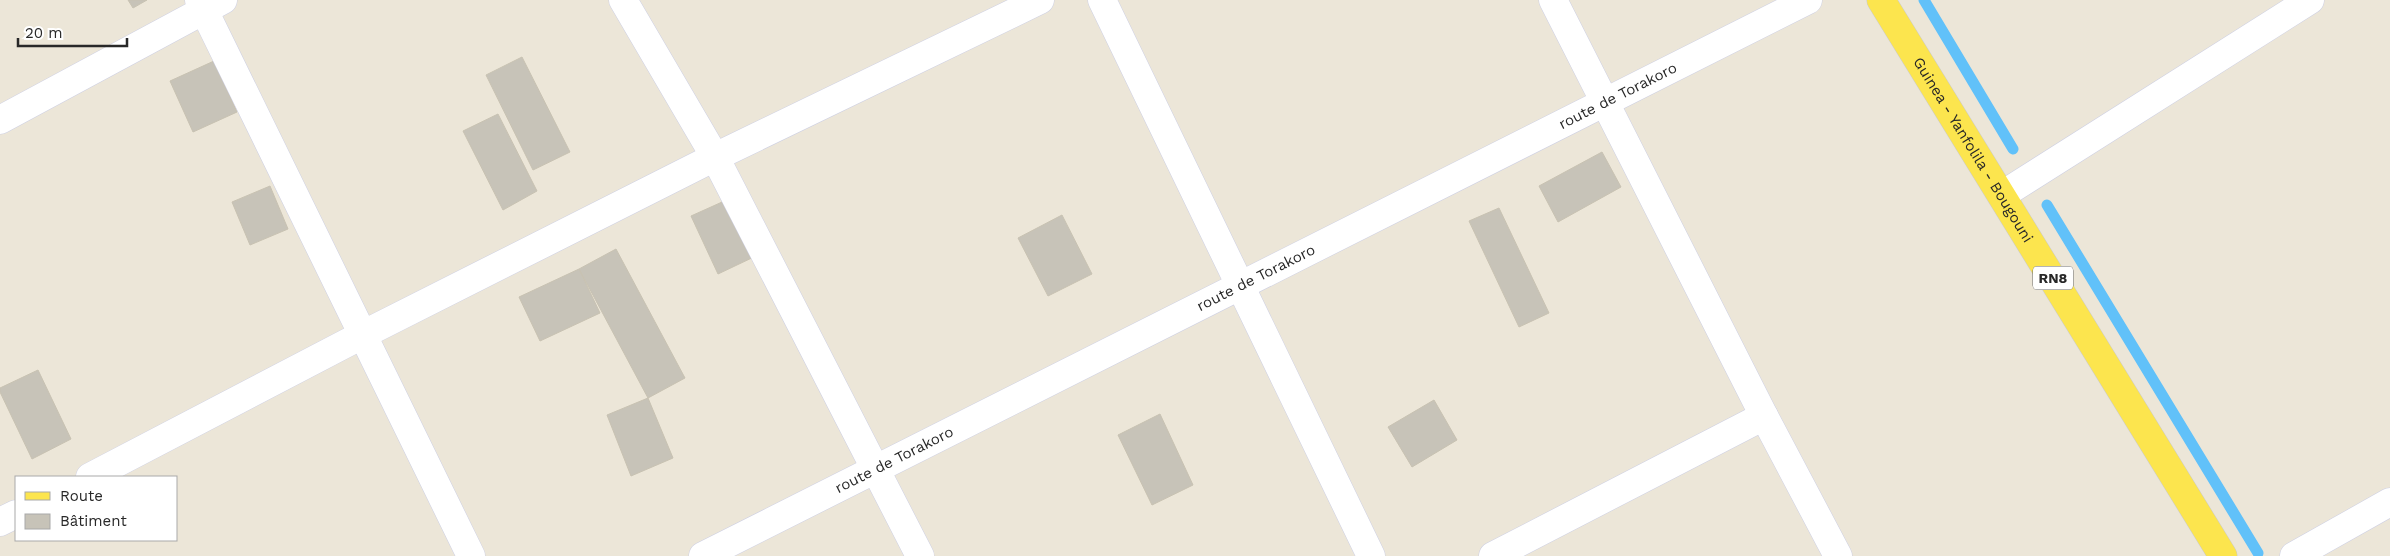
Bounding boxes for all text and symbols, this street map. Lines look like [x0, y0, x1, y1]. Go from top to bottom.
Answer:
scale bar [18, 15, 126, 47]
text: 20 m [25, 24, 63, 42]
street label: Guinea - Yanfolila - Bougouni [1909, 54, 2037, 246]
street label: route de Torakoro [1556, 58, 1680, 133]
street label: route de Torakoro [1194, 241, 1318, 315]
road number: RN8 [2033, 266, 2073, 290]
street label: route de Torakoro [832, 423, 956, 497]
legend [15, 476, 178, 541]
text: Route [60, 487, 103, 505]
text: Bâtiment [60, 512, 127, 530]

